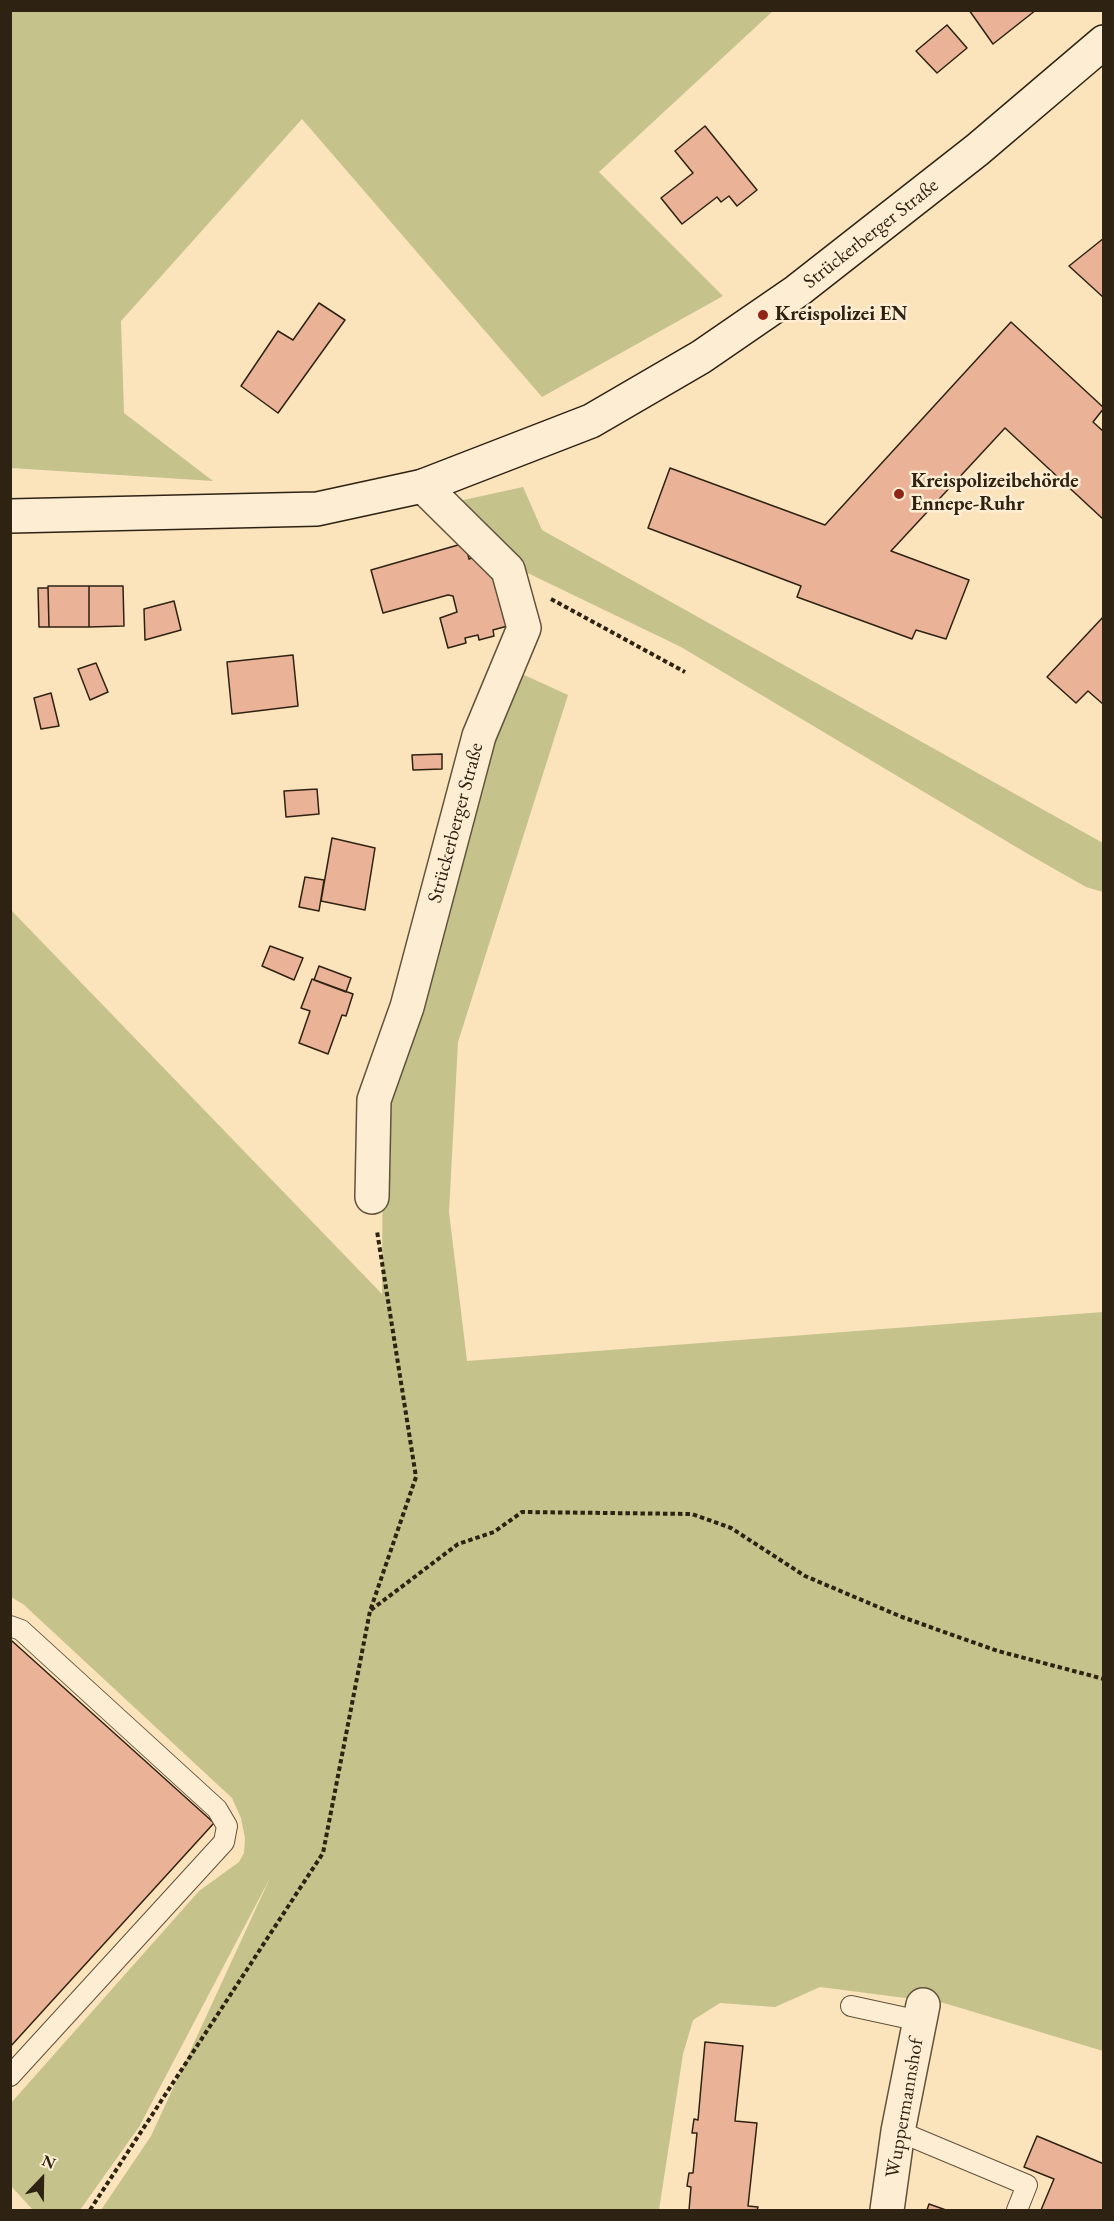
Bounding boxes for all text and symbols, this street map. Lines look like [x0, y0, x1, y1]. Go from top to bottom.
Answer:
street label: Strückerberger Straße [799, 174, 943, 294]
place label: Kreispolizei EN [775, 303, 908, 327]
marker: Kreispolizei EN [756, 308, 770, 322]
place label: Kreispolizeibehörde Ennepe-Ruhr [911, 470, 1079, 517]
marker: Kreispolizeibehörde Ennepe-Ruhr [892, 487, 906, 501]
street label: Strückerberger Straße [423, 740, 489, 906]
street label: Wuppermannshof [881, 2036, 929, 2180]
north arrow [12, 2149, 72, 2209]
text: N [39, 2150, 59, 2174]

